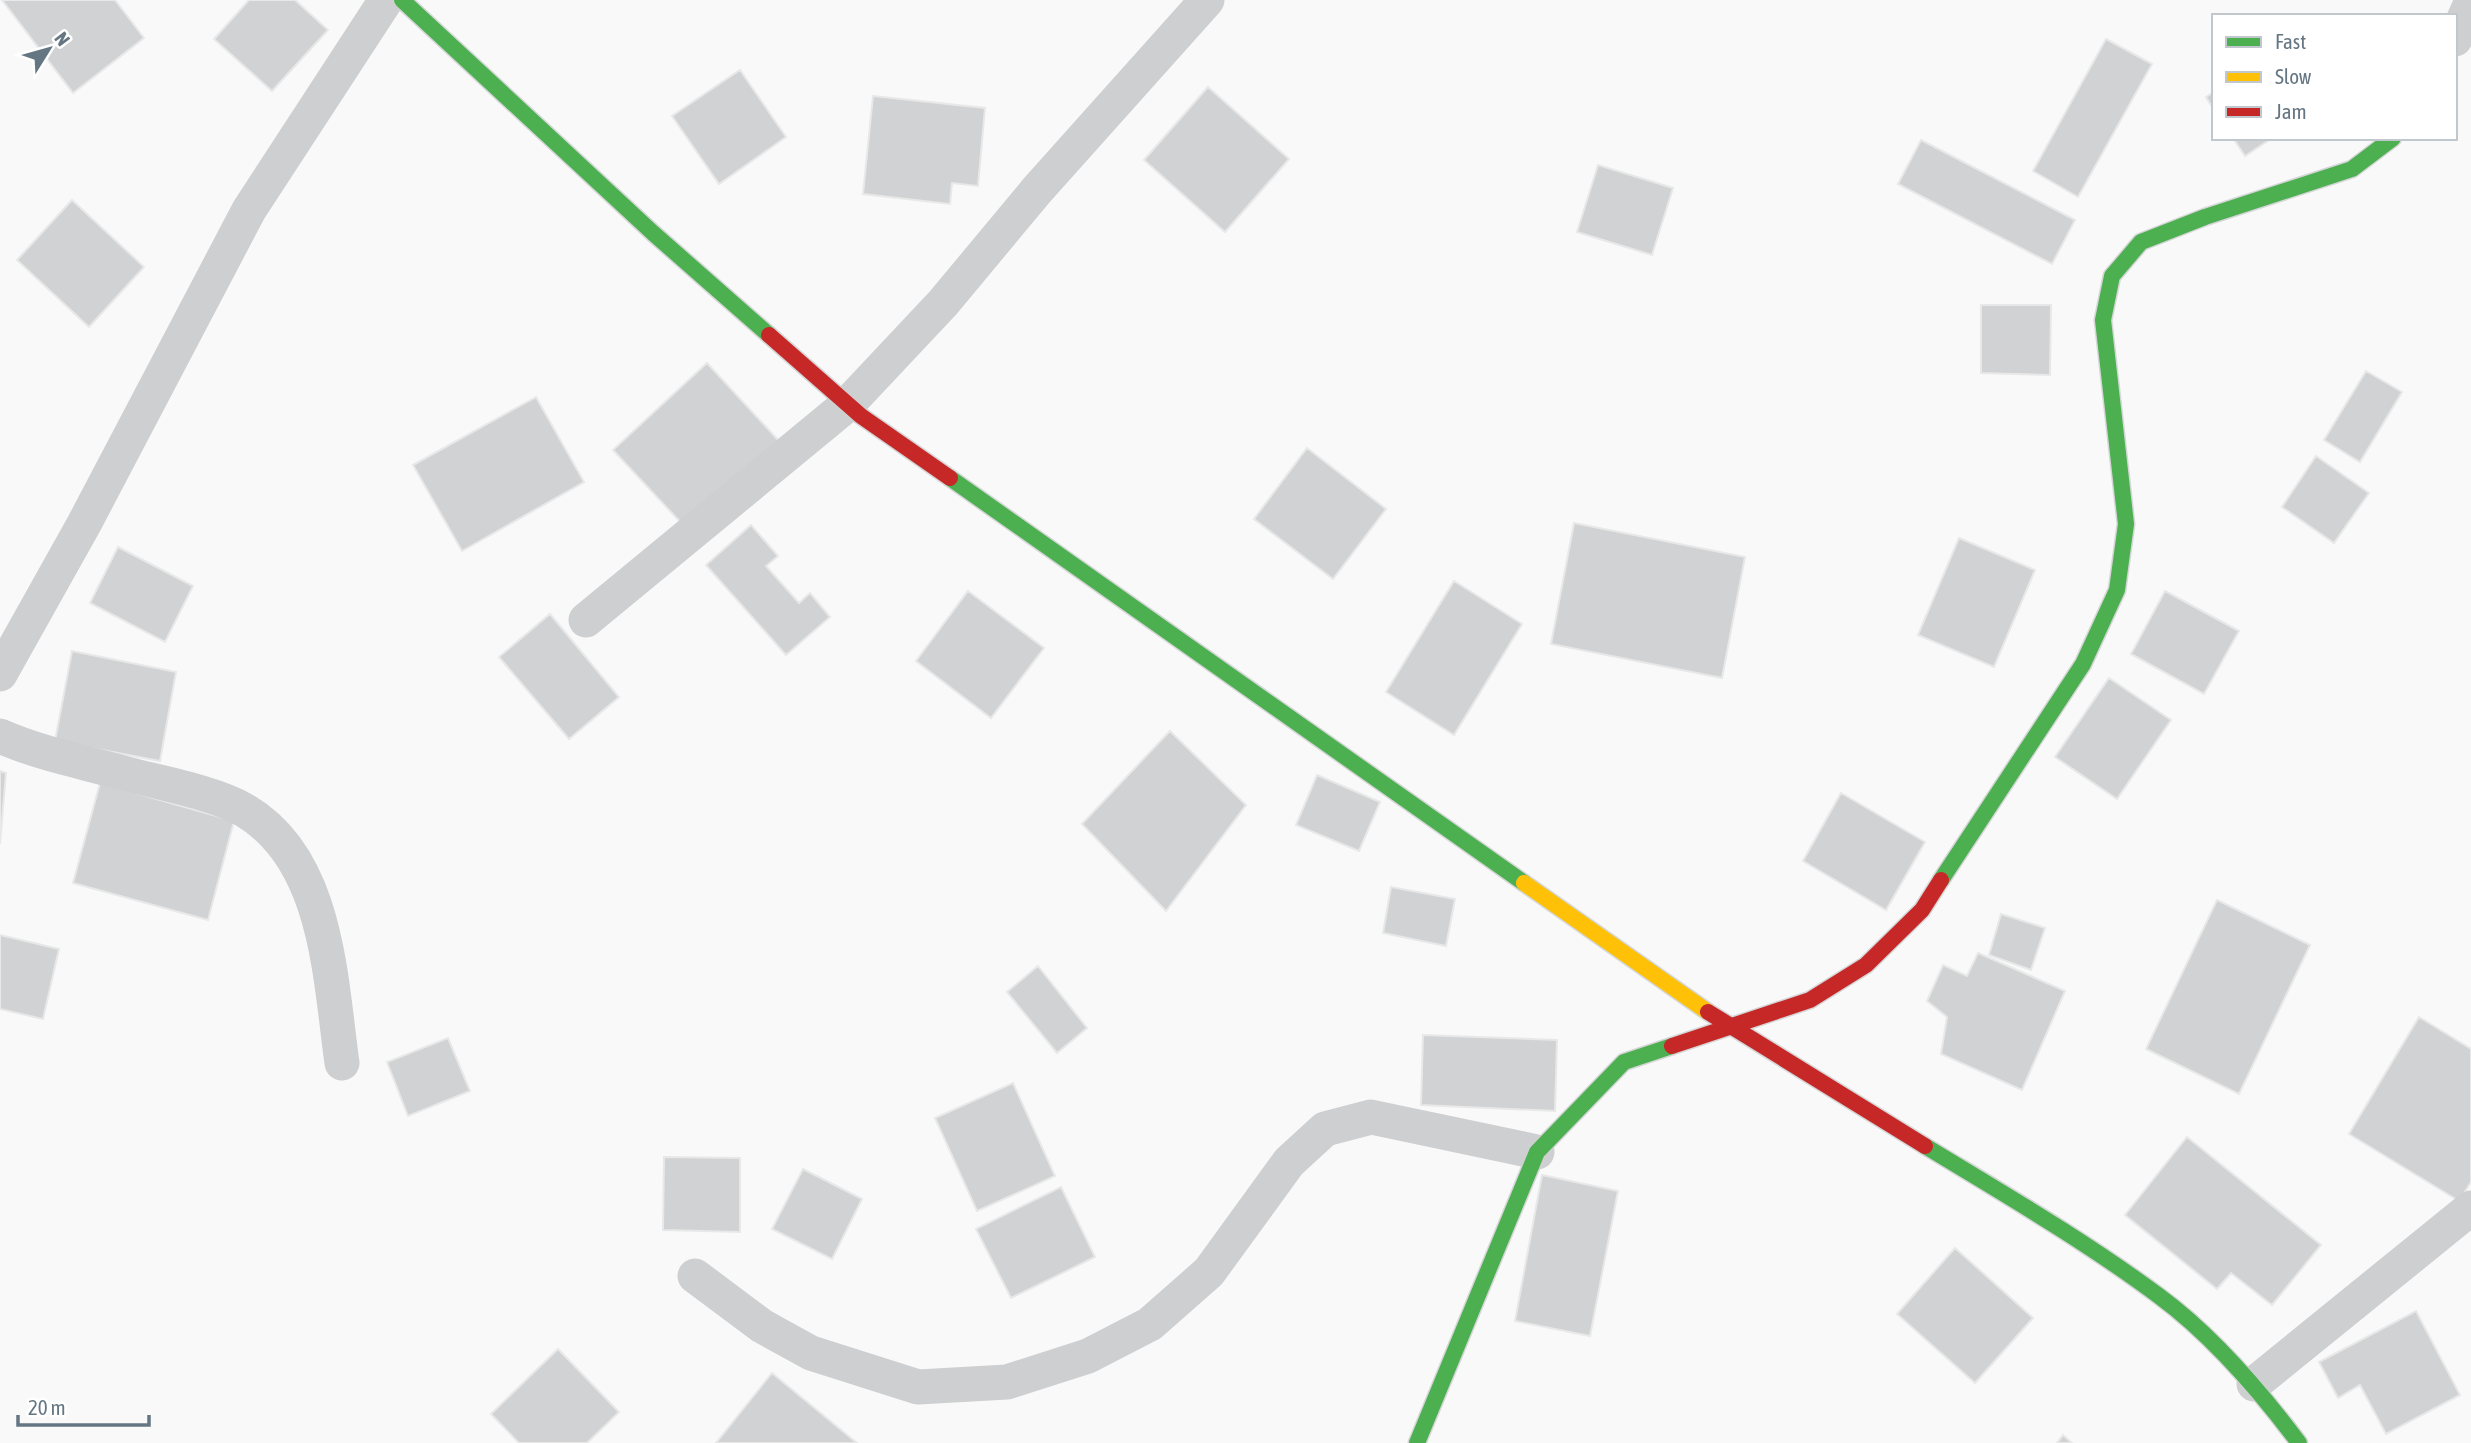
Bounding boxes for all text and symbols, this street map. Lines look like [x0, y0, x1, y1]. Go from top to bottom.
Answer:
north arrow [14, 14, 84, 84]
legend [2212, 14, 2457, 140]
text: N [50, 28, 75, 50]
text: Fast [2275, 29, 2306, 53]
text: Slow [2275, 64, 2312, 88]
text: Jam [2275, 99, 2307, 123]
scale bar [18, 1384, 149, 1428]
text: 20 m [28, 1395, 66, 1419]

